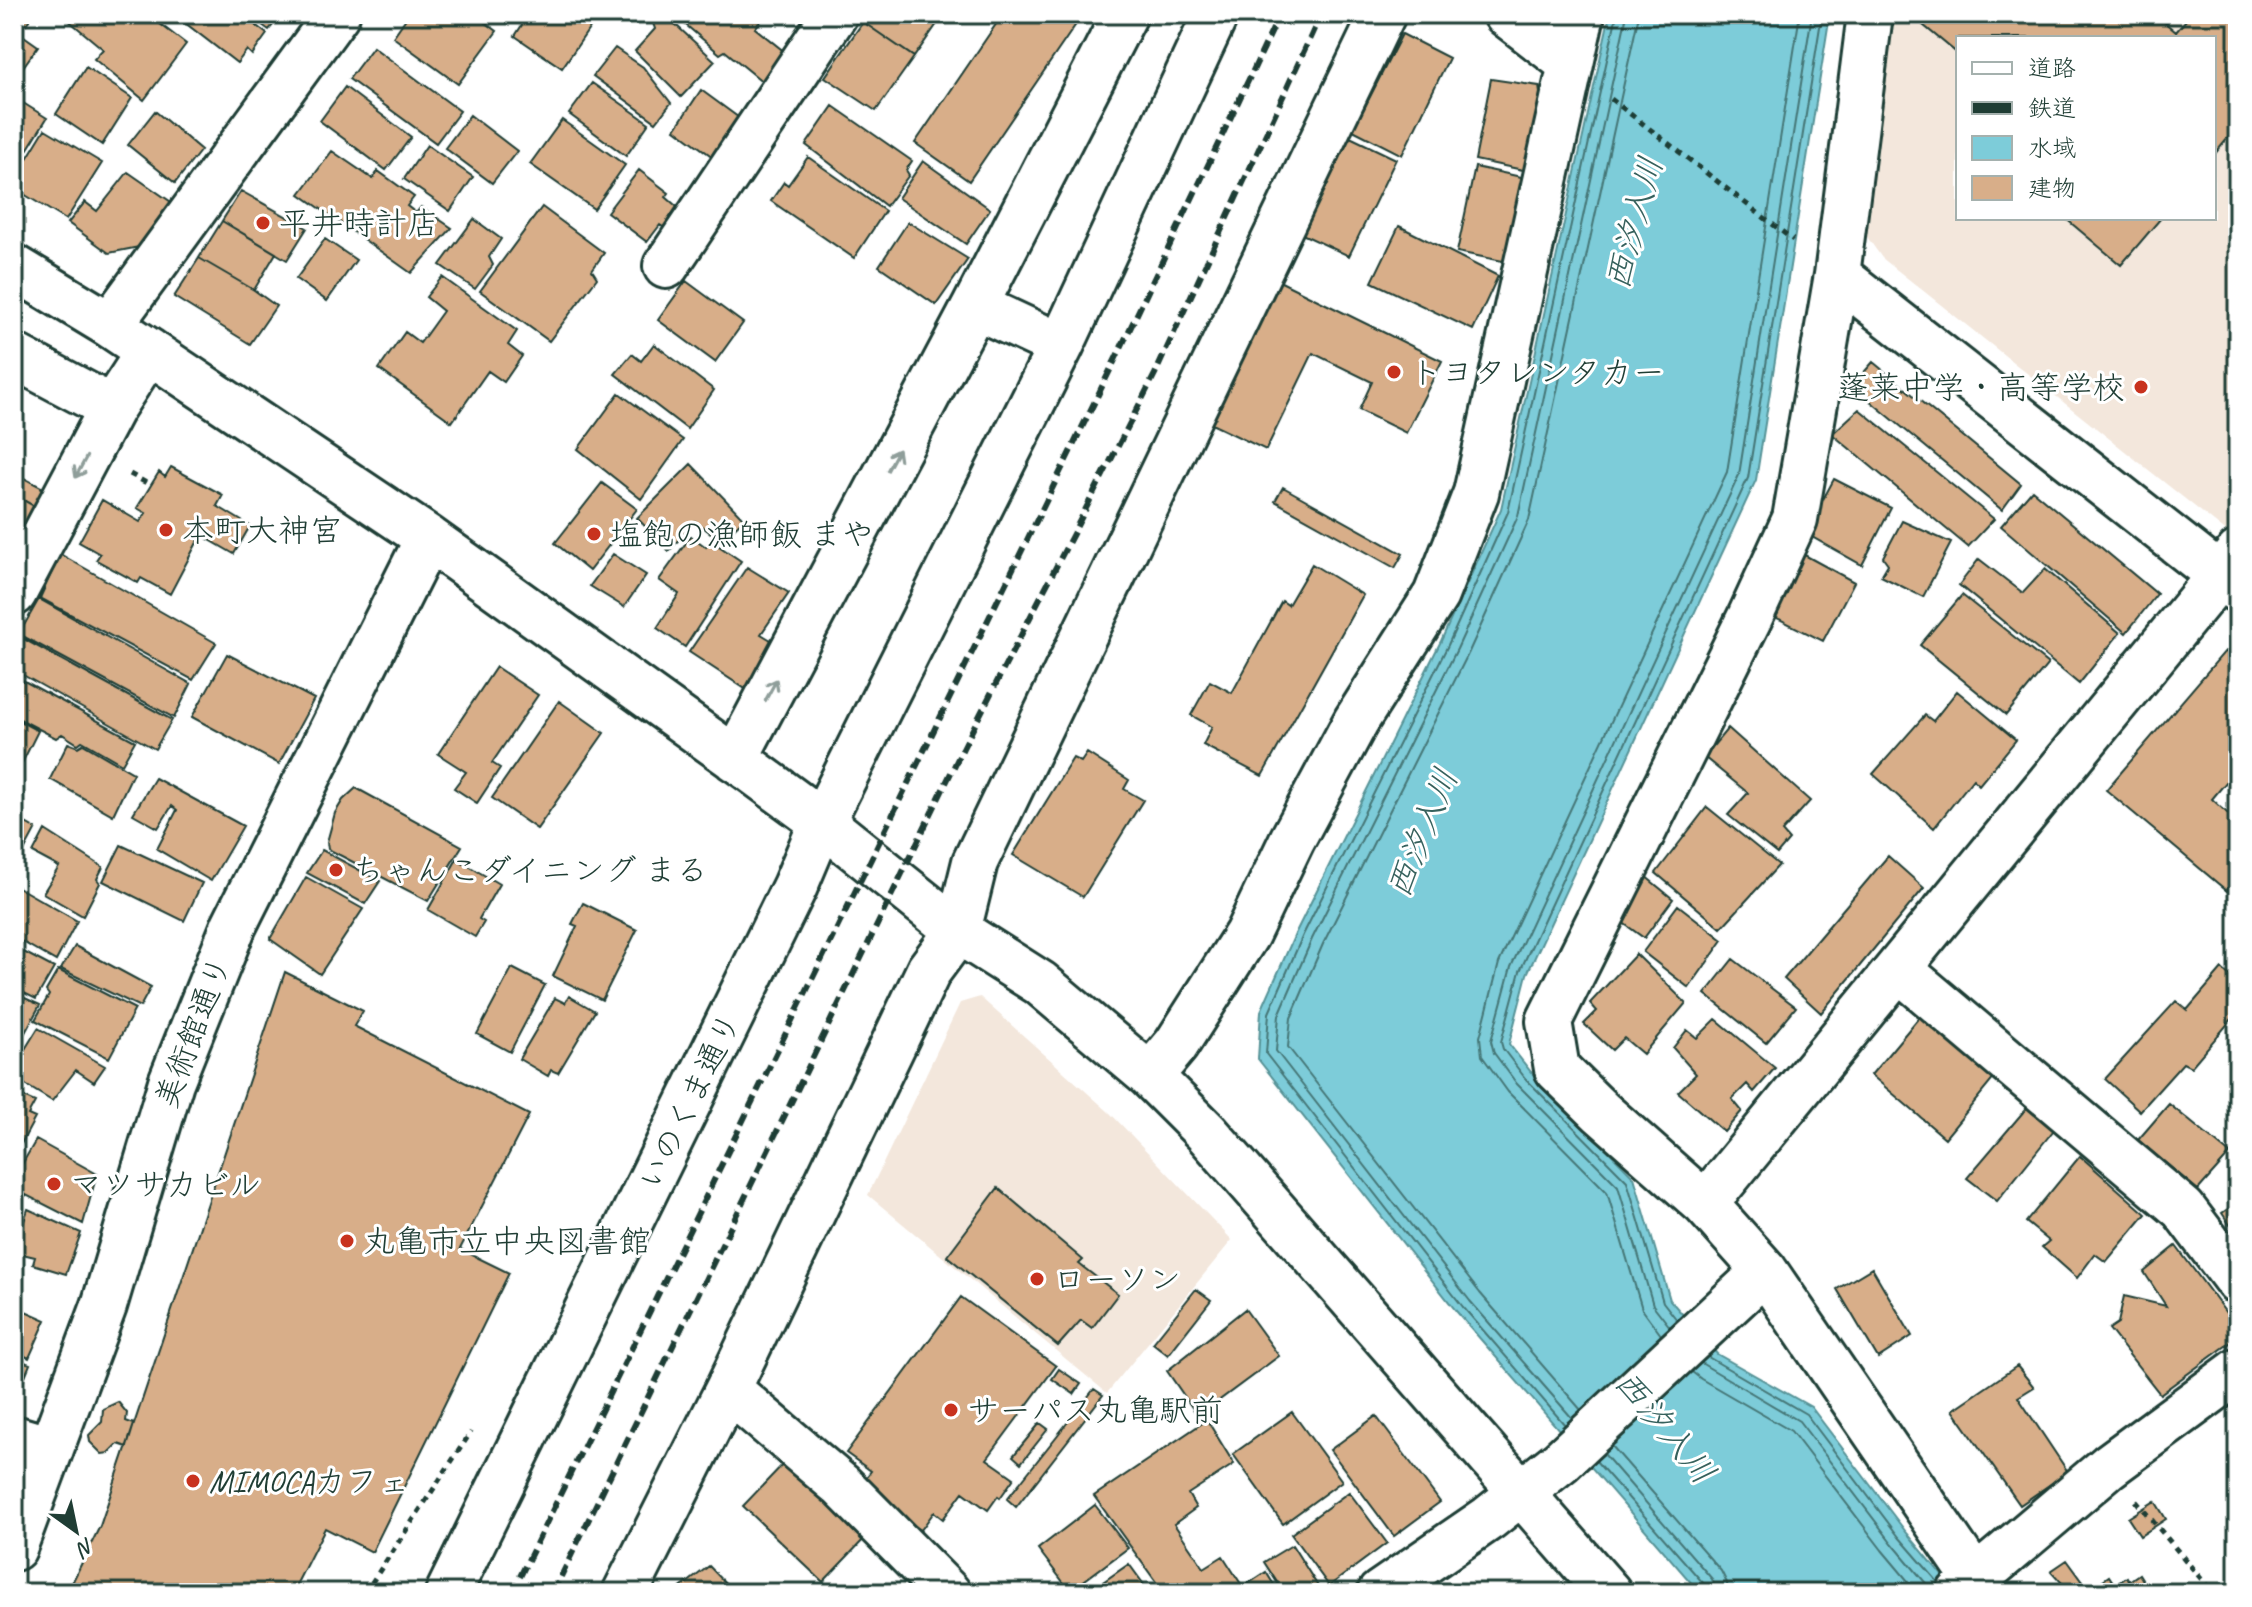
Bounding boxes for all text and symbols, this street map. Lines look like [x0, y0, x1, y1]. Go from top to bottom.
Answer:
legend [1956, 36, 2216, 220]
text: 道路 [2028, 53, 2076, 83]
text: 鉄道 [2028, 93, 2076, 123]
text: 水域 [2028, 133, 2076, 163]
water label: 西汐入川 [1596, 152, 1672, 294]
text: 建物 [2028, 173, 2076, 203]
place label: 平井時計店 [279, 203, 439, 244]
marker: 平井時計店 [254, 214, 272, 232]
place label: トヨタレンタカー [1410, 352, 1665, 393]
marker: トヨタレンタカー [1385, 363, 1403, 381]
place label: 蓬莱中学・高等学校 [1837, 367, 2125, 408]
marker: 蓬莱中学・高等学校 [2132, 378, 2150, 396]
one-way arrow [886, 449, 902, 473]
one-way arrow [73, 454, 89, 478]
place label: 本町大神宮 [182, 510, 342, 551]
place label: 塩飽の漁師飯 まや [610, 514, 874, 555]
marker: 本町大神宮 [157, 521, 175, 539]
marker: 塩飽の漁師飯 まや [585, 525, 603, 543]
one-way arrow [763, 679, 779, 702]
water label: 西汐入川 [1377, 762, 1467, 904]
place label: ちゃんこダイニング まる [352, 850, 709, 891]
marker: ちゃんこダイニング まる [327, 861, 345, 879]
street label: 美術館通り [145, 950, 241, 1114]
street label: いのくま通り [629, 1006, 751, 1196]
place label: マツサカビル [70, 1164, 261, 1205]
marker: マツサカビル [45, 1175, 63, 1193]
place label: 丸亀市立中央図書館 [363, 1221, 651, 1262]
marker: 丸亀市立中央図書館 [338, 1232, 356, 1250]
place label: ローソン [1053, 1259, 1181, 1300]
marker: ローソン [1028, 1270, 1046, 1288]
water label: 西汐入川 [1605, 1361, 1725, 1493]
place label: サーパス丸亀駅前 [967, 1390, 1223, 1431]
marker: サーパス丸亀駅前 [942, 1401, 960, 1419]
place label: MIMOCAカフェ [209, 1461, 410, 1502]
marker: MIMOCAカフェ [184, 1472, 202, 1490]
north arrow [36, 1491, 116, 1571]
text: N [70, 1531, 100, 1564]

